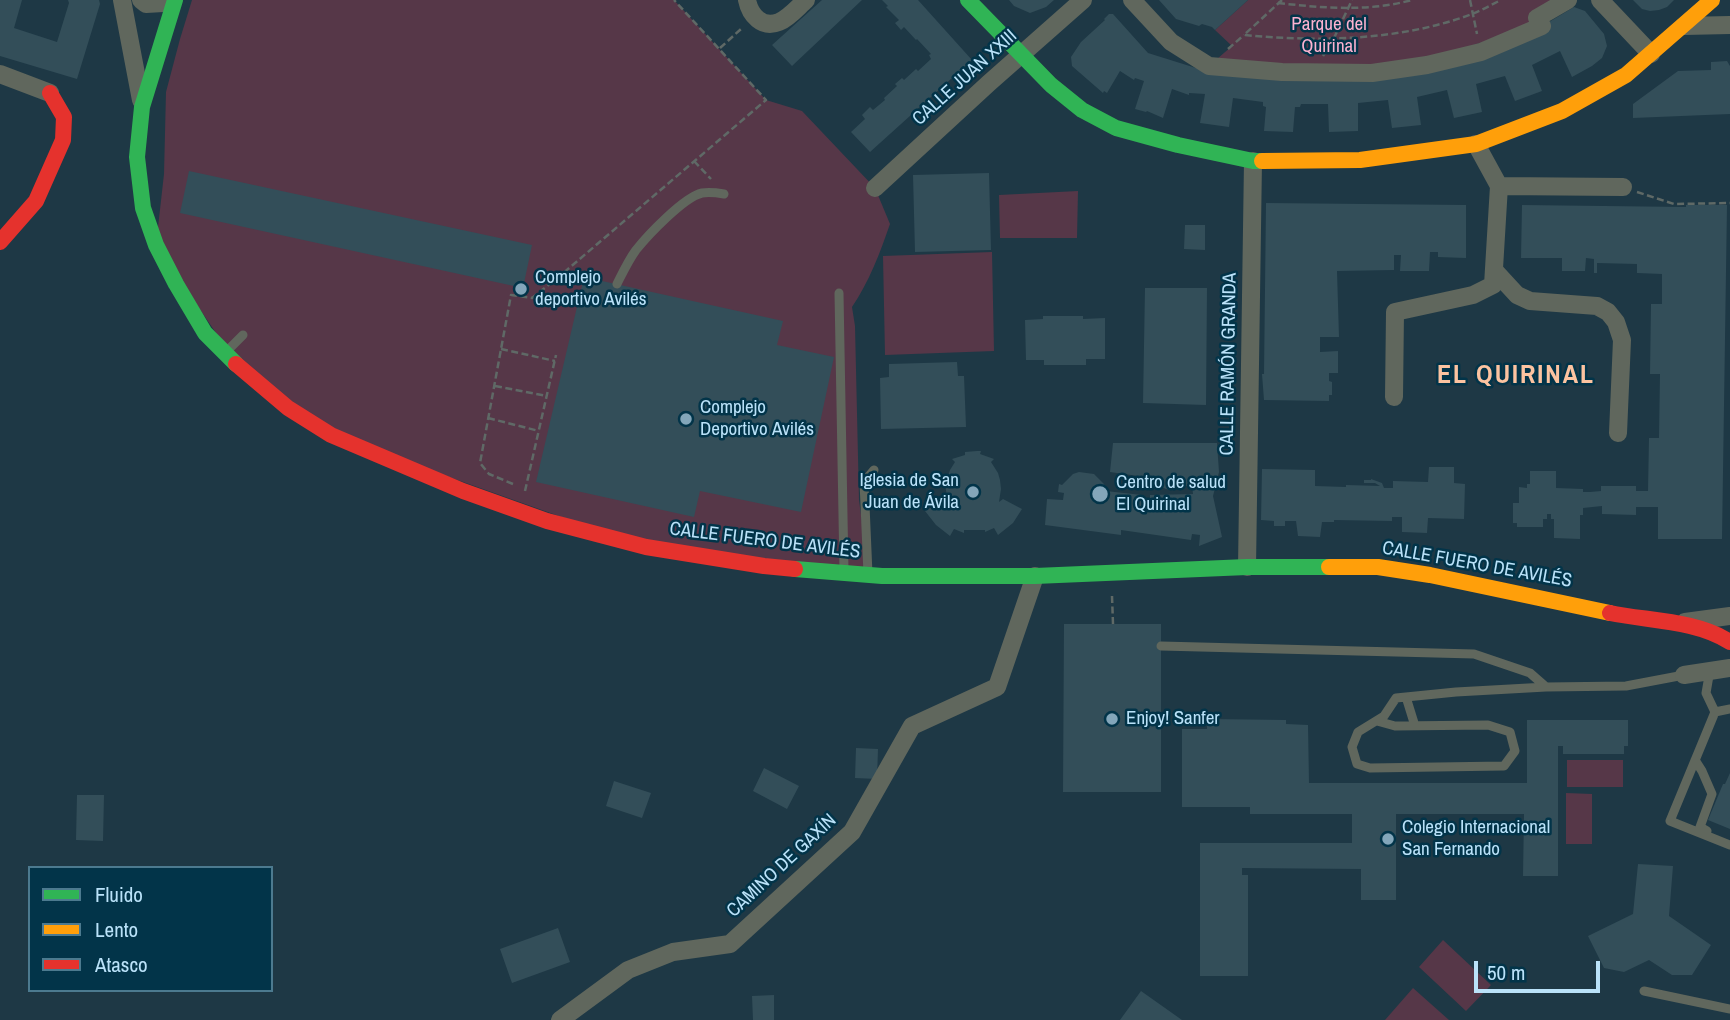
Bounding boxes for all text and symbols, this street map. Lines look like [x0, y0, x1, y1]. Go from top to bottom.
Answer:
park label: Parque del Quirinal [1291, 14, 1367, 58]
street label: CALLE JUAN XXIII [908, 25, 1022, 131]
place label: Complejo deportivo Avilés [535, 267, 646, 311]
street label: CALLE RAMÓN GRANDA [1216, 272, 1242, 456]
marker: Complejo deportivo Avilés [513, 281, 529, 297]
district label: EL QUIRINAL [1438, 360, 1594, 392]
place label: Complejo Deportivo Avilés [700, 397, 814, 441]
marker: Complejo Deportivo Avilés [678, 411, 694, 427]
place label: Iglesia de San Juan de Ávila [859, 470, 959, 514]
place label: Centro de salud El Quirinal [1116, 472, 1226, 516]
marker: Iglesia de San Juan de Ávila [965, 484, 981, 500]
marker: Centro de salud El Quirinal [1090, 484, 1110, 504]
street label: CALLE FUERO DE AVILÉS [668, 518, 862, 564]
street label: CALLE FUERO DE AVILÉS [1381, 537, 1573, 593]
place label: Enjoy! Sanfer [1126, 708, 1220, 730]
marker: Enjoy! Sanfer [1104, 711, 1120, 727]
street label: CAMINO DE GAXÍN [723, 810, 841, 922]
place label: Colegio Internacional San Fernando [1402, 817, 1550, 861]
marker: Colegio Internacional San Fernando [1380, 831, 1396, 847]
legend [28, 866, 273, 992]
text: Fluido [95, 880, 143, 909]
text: Lento [95, 915, 138, 944]
scale bar [1478, 946, 1604, 990]
text: Atasco [95, 950, 148, 979]
text: 50 m [1487, 958, 1525, 987]

